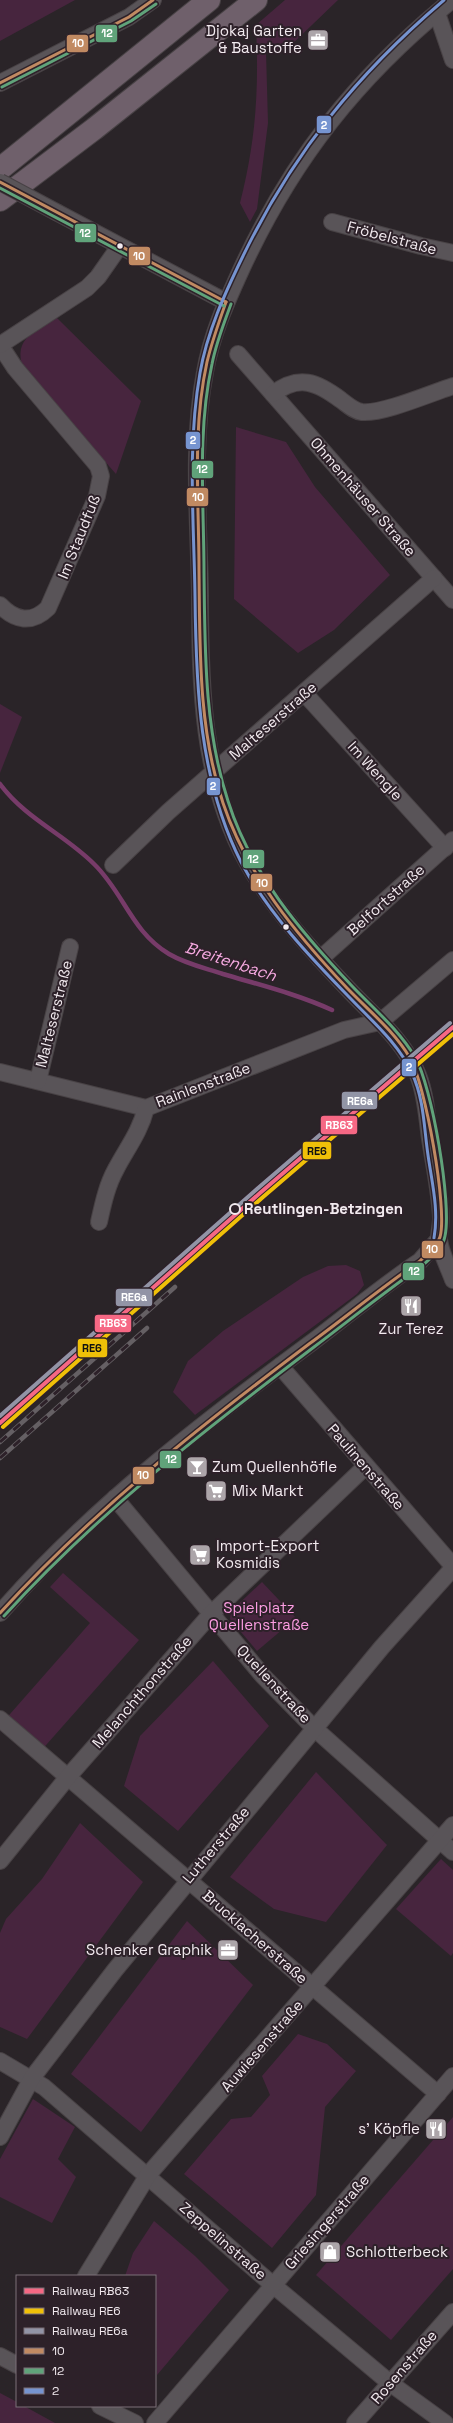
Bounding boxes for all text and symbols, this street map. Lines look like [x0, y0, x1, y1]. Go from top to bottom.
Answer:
place label: Djokaj Garten & Baustoffe [206, 21, 302, 57]
line badge: 12 [95, 24, 118, 43]
text: 12 [101, 26, 113, 40]
office icon: Djokaj Garten & Baustoffe [305, 27, 331, 53]
line badge: 10 [66, 34, 89, 53]
text: 10 [72, 36, 84, 50]
line badge: 2 [316, 115, 332, 134]
text: 2 [321, 118, 328, 132]
street label: Fröbelstraße [345, 216, 439, 259]
line badge: 12 [74, 223, 97, 243]
text: 12 [79, 226, 91, 240]
unlabelled marker [115, 241, 125, 251]
line badge: 10 [128, 246, 151, 266]
text: 10 [133, 249, 145, 263]
line badge: 2 [185, 431, 201, 450]
text: 2 [190, 433, 197, 447]
street label: Ohmenhäuser Straße [306, 433, 420, 560]
line badge: 12 [191, 460, 214, 479]
text: 12 [196, 462, 208, 476]
line badge: 10 [186, 487, 209, 507]
text: 10 [192, 490, 204, 504]
street label: Im Staudfuß [53, 492, 104, 582]
street label: Malteserstraße [225, 677, 321, 764]
street label: Im Wengle [344, 737, 407, 804]
line badge: 2 [206, 777, 221, 796]
text: 2 [210, 779, 217, 793]
line badge: 12 [242, 849, 265, 869]
text: 12 [247, 852, 259, 866]
street label: Belfortstraße [343, 860, 428, 939]
line badge: 10 [250, 873, 273, 892]
text: 10 [256, 876, 268, 890]
unlabelled marker [281, 922, 291, 932]
water label: Breitenbach [183, 937, 280, 986]
street label: Malteserstraße [31, 958, 76, 1070]
street label: Rainlenstraße [153, 1058, 253, 1111]
line badge: 2 [401, 1058, 417, 1077]
text: 2 [406, 1060, 413, 1074]
line badge: RE6a [341, 1091, 378, 1110]
text: RE6a [347, 1094, 374, 1108]
line badge: RB63 [320, 1115, 358, 1135]
text: RB63 [325, 1118, 353, 1132]
line badge: RE6 [302, 1141, 332, 1160]
text: RE6 [307, 1144, 327, 1158]
place label: Reutlingen-Betzingen [244, 1199, 403, 1218]
marker: Reutlingen-Betzingen [229, 1203, 241, 1215]
line badge: 10 [421, 1240, 444, 1259]
text: 10 [426, 1242, 438, 1256]
line badge: 12 [402, 1262, 425, 1281]
text: 12 [408, 1264, 420, 1278]
line badge: RE6a [115, 1288, 153, 1307]
text: RE6a [121, 1290, 148, 1304]
restaurant icon: Zur Terez [398, 1293, 424, 1319]
line badge: RB63 [94, 1314, 132, 1333]
text: RB63 [99, 1316, 127, 1330]
place label: Zur Terez [379, 1319, 443, 1338]
line badge: RE6 [77, 1338, 108, 1358]
text: RE6 [82, 1341, 102, 1355]
street label: Paulinenstraße [324, 1420, 409, 1514]
line badge: 12 [159, 1450, 182, 1469]
text: 12 [165, 1452, 177, 1466]
bar icon: Zum Quellenhöfle [184, 1454, 210, 1480]
place label: Zum Quellenhöfle [212, 1457, 337, 1476]
line badge: 10 [132, 1466, 155, 1485]
text: 10 [137, 1468, 149, 1482]
supermarket icon: Mix Markt [203, 1478, 229, 1504]
place label: Mix Markt [232, 1481, 304, 1500]
place label: Import-Export Kosmidis [216, 1536, 320, 1572]
supermarket icon: Import-Export Kosmidis [187, 1542, 213, 1568]
park label: Spielplatz Quellenstraße [209, 1598, 309, 1634]
street label: Melanchthonstraße [88, 1631, 196, 1752]
street label: Quellenstraße [233, 1640, 316, 1727]
street label: Lutherstraße [178, 1802, 253, 1887]
street label: Brucklacherstraße [199, 1886, 312, 1988]
office icon: Schenker Graphik [215, 1937, 241, 1963]
place label: Schenker Graphik [86, 1940, 212, 1959]
street label: Auwiesenstraße [216, 1996, 307, 2096]
restaurant icon: s' Köpfle [423, 2116, 449, 2142]
place label: s' Köpfle [358, 2119, 420, 2138]
street label: Griesingerstraße [280, 2170, 373, 2273]
street label: Zeppelinstraße [176, 2198, 271, 2284]
shop icon: Schlotterbeck [317, 2239, 343, 2265]
place label: Schlotterbeck [346, 2242, 448, 2261]
legend [16, 2275, 156, 2407]
text: Railway RB63 [52, 2283, 129, 2299]
text: Railway RE6 [52, 2303, 121, 2319]
text: Railway RE6a [52, 2323, 128, 2339]
street label: Rosenstraße [366, 2326, 441, 2408]
text: 10 [52, 2343, 65, 2359]
text: 12 [52, 2363, 64, 2379]
text: 2 [52, 2383, 59, 2399]

